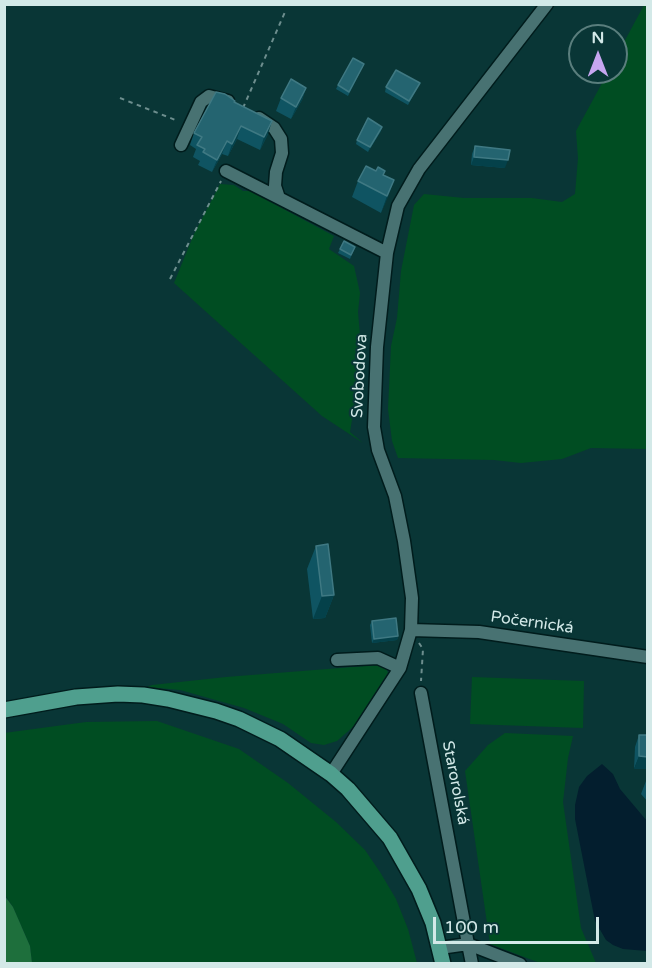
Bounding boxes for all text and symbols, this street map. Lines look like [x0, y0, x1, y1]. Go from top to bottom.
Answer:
north arrow [568, 24, 628, 84]
text: N [592, 28, 604, 48]
street label: Svobodova [348, 333, 372, 419]
street label: Počernická [489, 608, 575, 638]
street label: Starorolská [437, 739, 473, 827]
scale bar [436, 905, 602, 943]
text: 100 m [444, 916, 499, 938]

